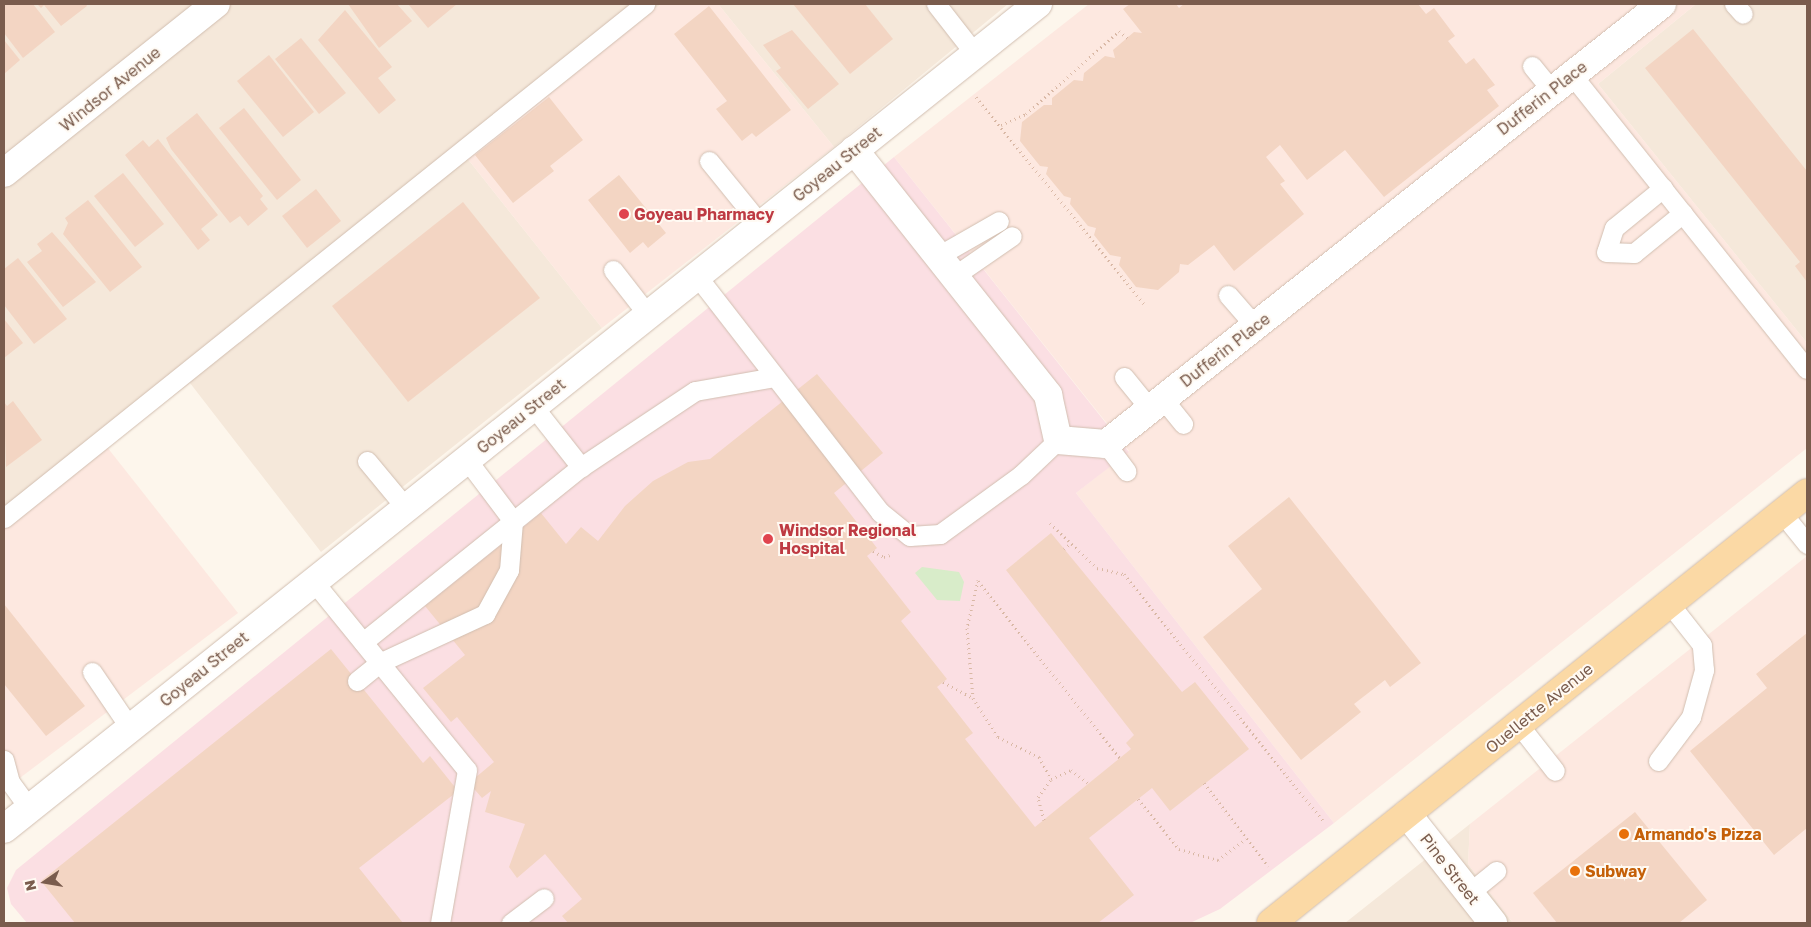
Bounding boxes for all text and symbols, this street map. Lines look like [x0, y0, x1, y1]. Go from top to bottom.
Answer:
street label: Windsor Avenue [56, 42, 164, 136]
street label: Dufferin Place [1493, 57, 1591, 139]
street label: Goyeau Street [789, 122, 885, 206]
place label: Goyeau Pharmacy [634, 204, 774, 224]
marker: Goyeau Pharmacy [618, 208, 630, 220]
street label: Dufferin Place [1176, 309, 1274, 391]
street label: Goyeau Street [473, 374, 569, 458]
place label: Windsor Regional Hospital [779, 520, 916, 558]
marker: Windsor Regional Hospital [761, 532, 775, 546]
street label: Goyeau Street [156, 627, 252, 711]
street label: Ouellette Avenue [1481, 659, 1597, 757]
place label: Armando's Pizza [1634, 824, 1762, 844]
marker: Armando's Pizza [1618, 828, 1630, 840]
street label: Pine Street [1416, 830, 1484, 908]
north arrow [20, 857, 70, 907]
place label: Subway [1585, 861, 1647, 881]
marker: Subway [1569, 865, 1581, 877]
text: N [20, 878, 39, 893]

